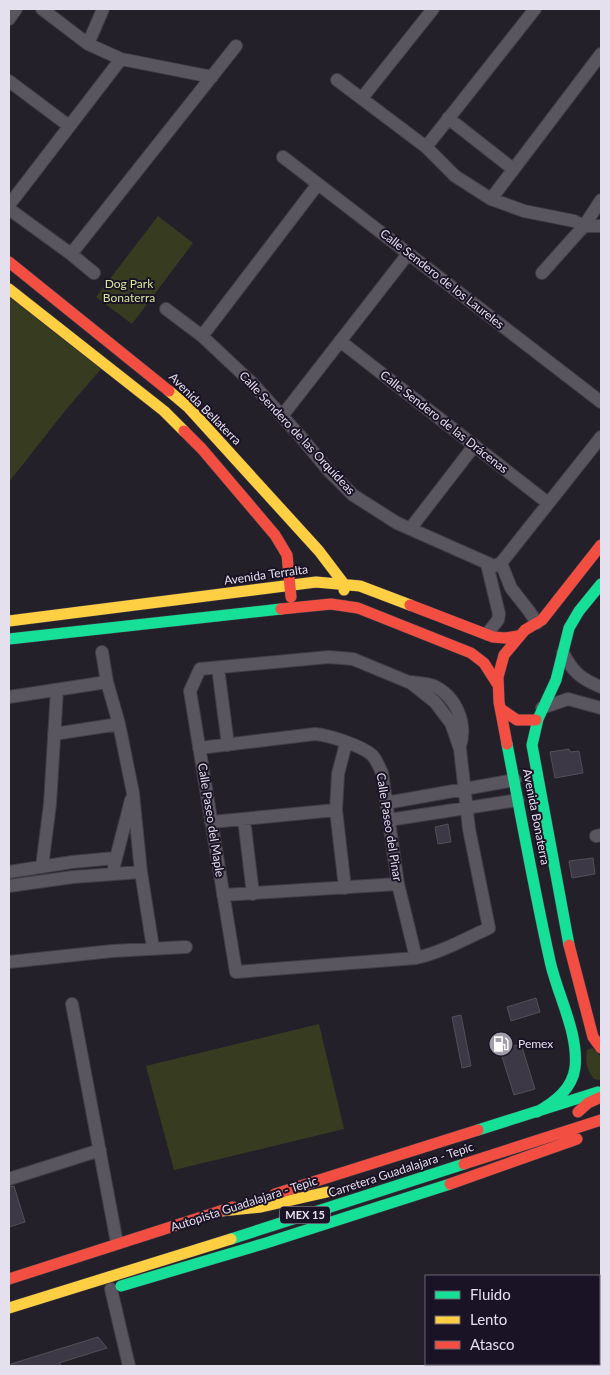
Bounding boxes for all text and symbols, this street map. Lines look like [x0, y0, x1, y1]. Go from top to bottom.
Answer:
street label: Calle Sendero de los Laureles [377, 226, 507, 332]
park label: Dog Park Bonaterra [103, 276, 155, 305]
street label: Calle Sendero de las Drácenas [377, 367, 511, 476]
street label: Calle Sendero de las Orquídeas [236, 368, 358, 497]
street label: Avenida Bellaterra [166, 369, 245, 448]
street label: Avenida Terralta [223, 561, 309, 588]
street label: Calle Paseo del Maple [195, 762, 228, 878]
street label: Avenida Bonaterra [520, 768, 553, 866]
street label: Calle Paseo del Pinar [374, 772, 406, 883]
fuel station icon: Pemex [488, 1031, 514, 1057]
place label: Pemex [518, 1036, 553, 1051]
street label: Carretera Guadalajara - Tepic [326, 1139, 476, 1200]
street label: Autopista Guadalajara - Tepic [169, 1173, 319, 1234]
road number: MEX 15 [280, 1206, 330, 1224]
legend [425, 1275, 600, 1365]
text: Fluido [470, 1285, 511, 1303]
text: Lento [470, 1310, 507, 1328]
text: Atasco [470, 1335, 515, 1353]

